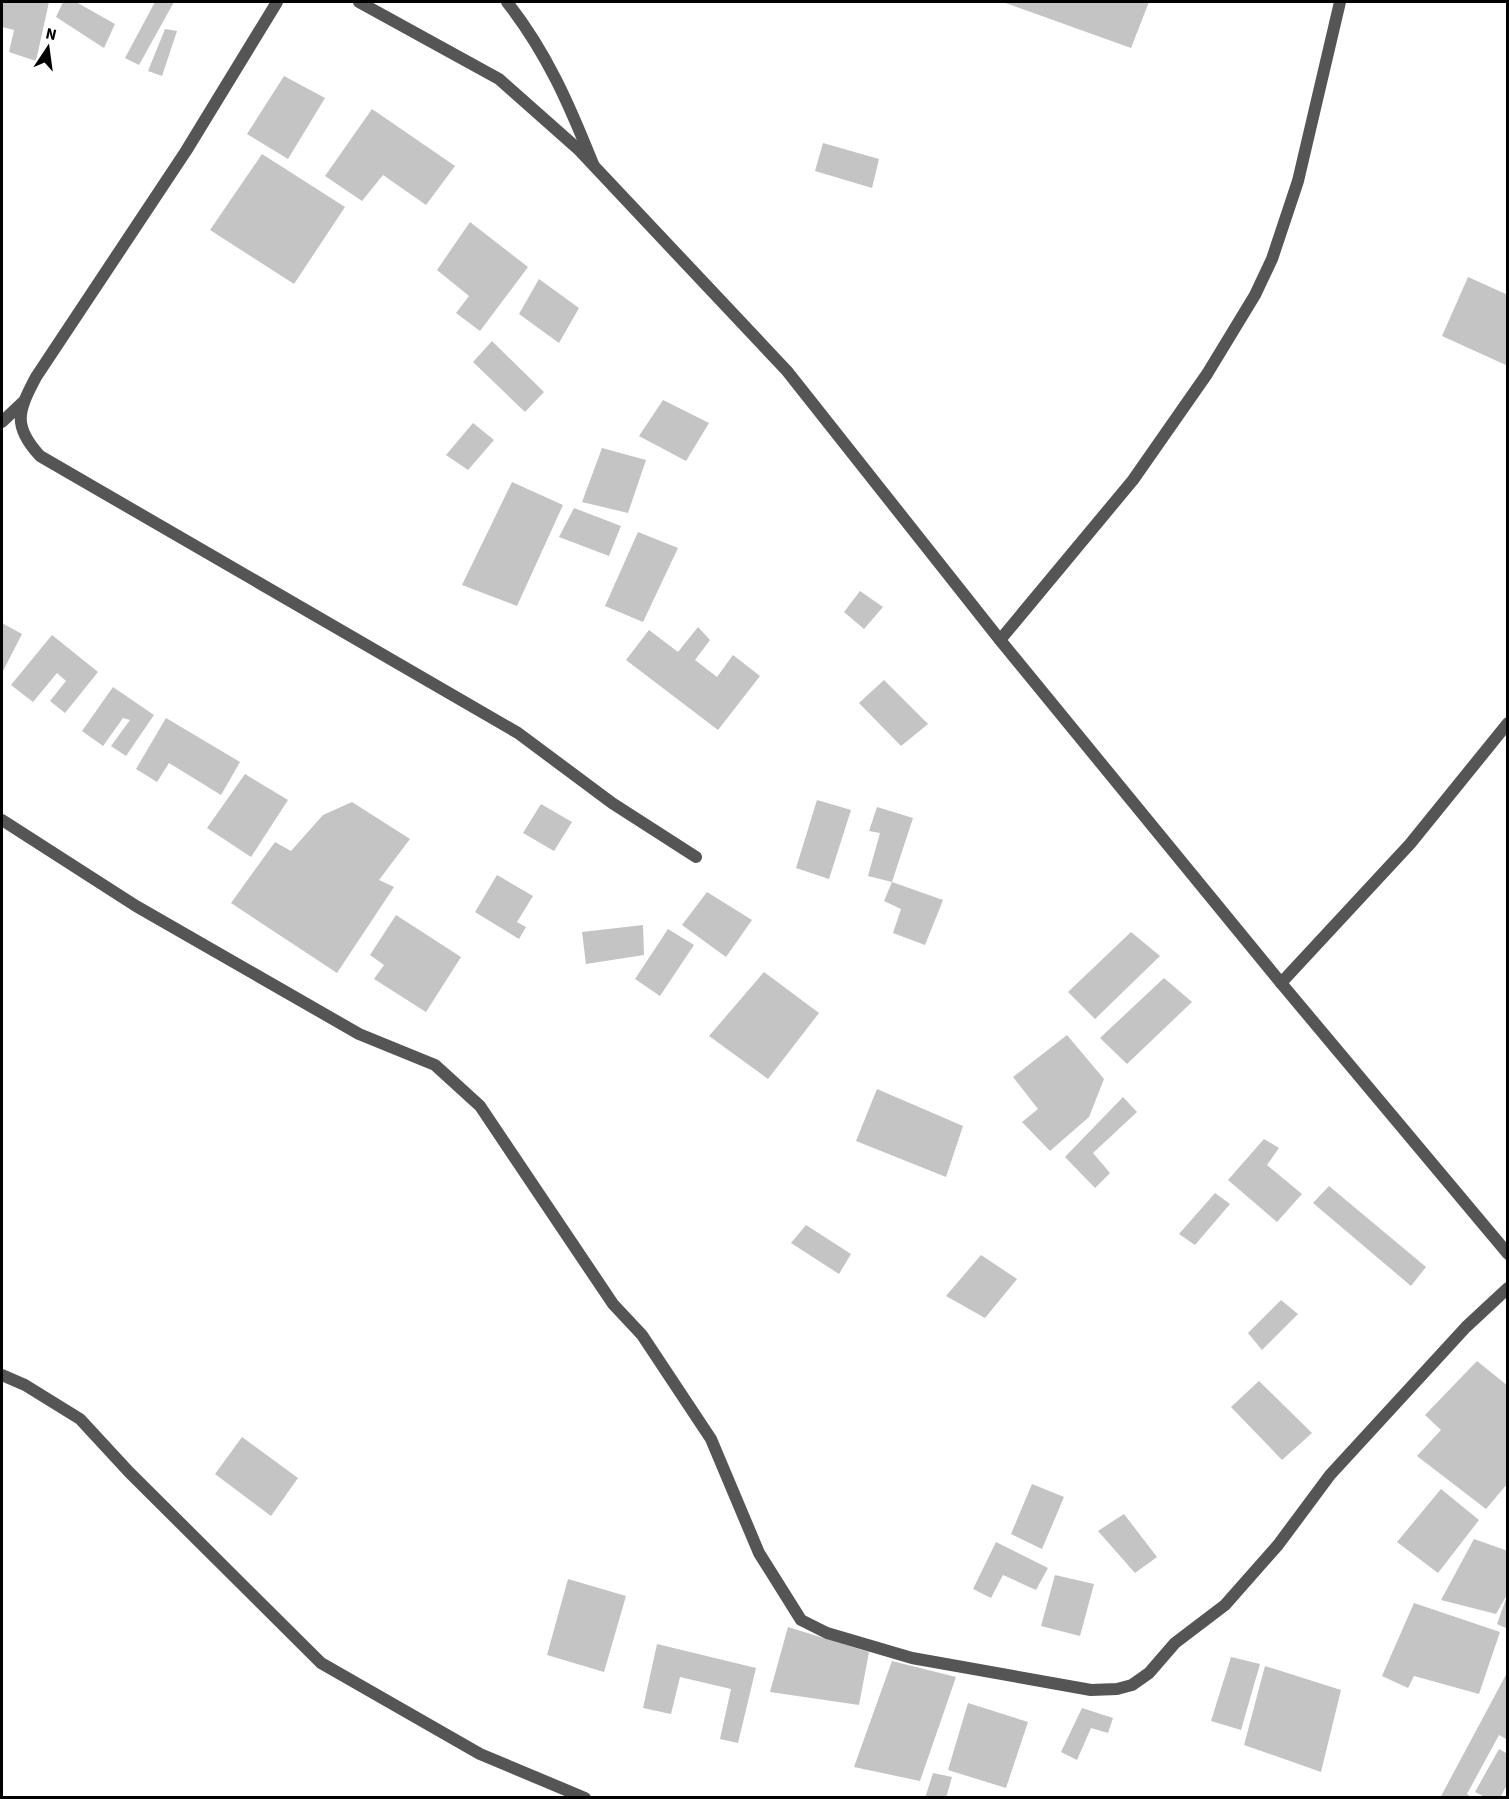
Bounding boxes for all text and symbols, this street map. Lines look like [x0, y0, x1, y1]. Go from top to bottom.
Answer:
north arrow [18, 18, 78, 78]
text: N [43, 22, 59, 46]

